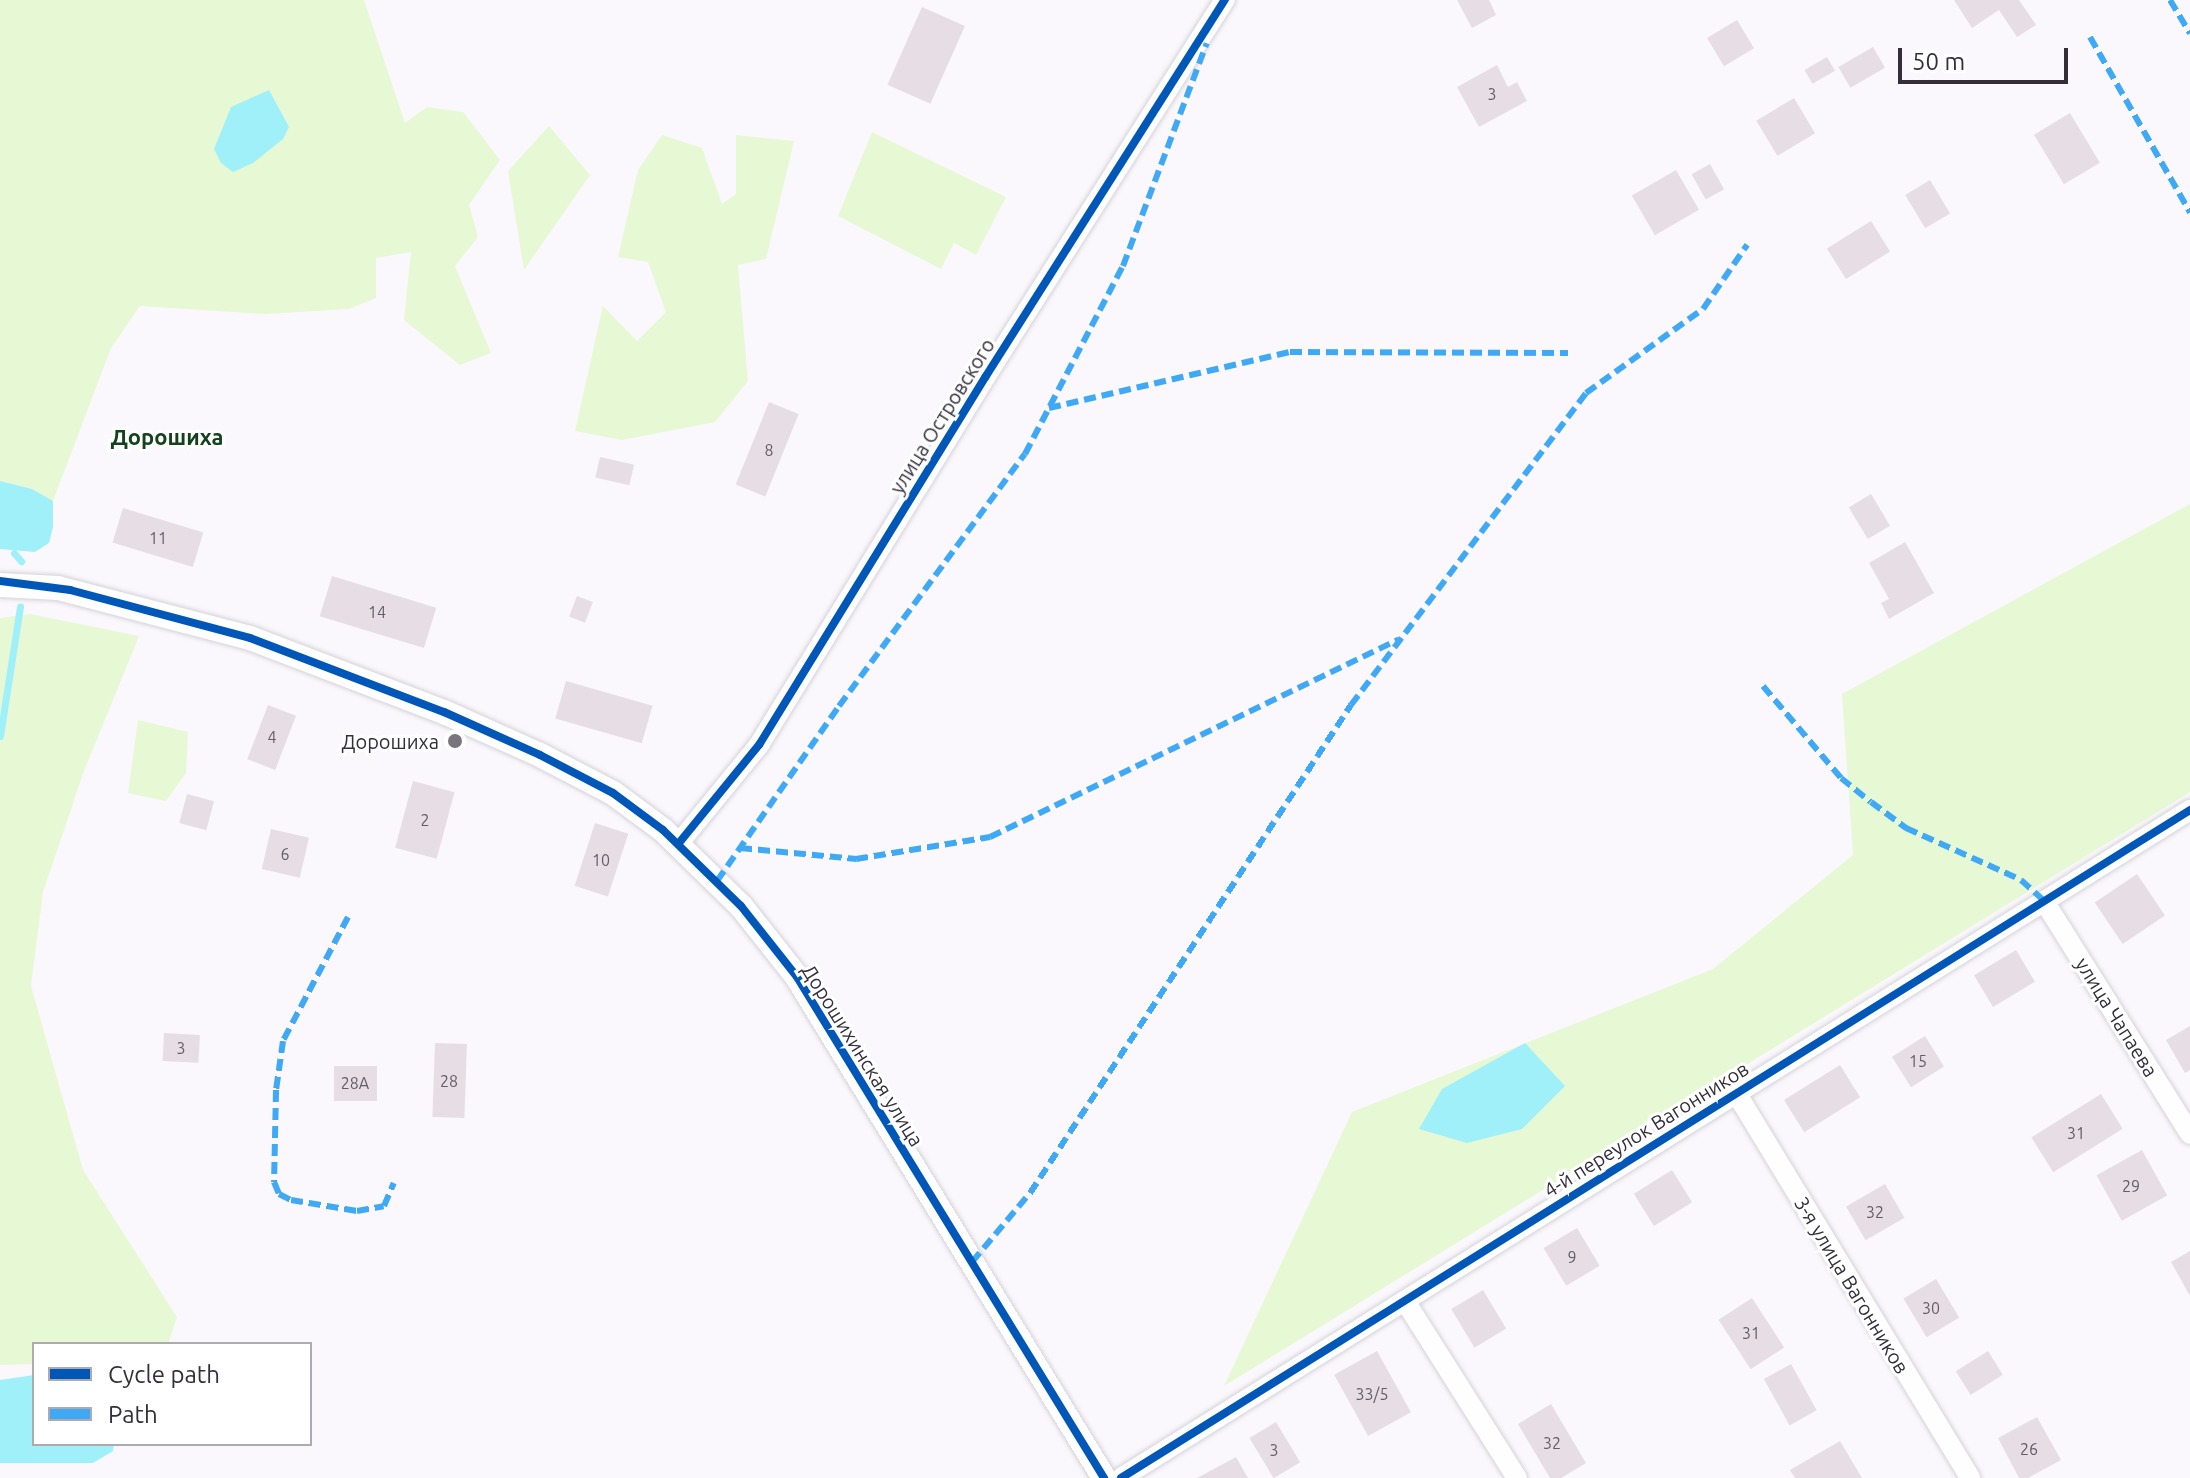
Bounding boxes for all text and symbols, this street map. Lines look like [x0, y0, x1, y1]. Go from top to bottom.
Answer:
scale bar [1902, 32, 2072, 82]
text: 50 m [1912, 48, 1965, 75]
house number: 3 [1487, 84, 1497, 104]
street label: улица Островского [885, 334, 999, 498]
district label: Дорошиха [110, 424, 224, 450]
house number: 8 [764, 440, 774, 460]
house number: 11 [149, 528, 167, 548]
house number: 14 [368, 602, 386, 622]
house number: 4 [267, 727, 277, 747]
place label: Дорошиха [342, 729, 439, 753]
marker: Дорошиха [446, 732, 464, 750]
house number: 2 [420, 810, 430, 830]
house number: 6 [280, 844, 290, 864]
house number: 10 [592, 850, 610, 870]
street label: улица Чапаева [2071, 953, 2163, 1081]
street label: Дорошихинская улица [797, 959, 929, 1151]
house number: 3 [176, 1038, 186, 1058]
house number: 15 [1909, 1051, 1927, 1071]
street label: 4-й переулок Вагонников [1539, 1056, 1753, 1202]
house number: 28 [440, 1071, 458, 1091]
house number: 28А [341, 1073, 369, 1093]
house number: 31 [2067, 1123, 2085, 1143]
house number: 29 [2122, 1176, 2140, 1196]
street label: 3-я улица Вагонников [1790, 1192, 1914, 1378]
house number: 32 [1866, 1202, 1884, 1222]
house number: 9 [1567, 1247, 1577, 1267]
house number: 30 [1922, 1298, 1940, 1318]
house number: 31 [1742, 1323, 1760, 1343]
legend [32, 1342, 312, 1446]
text: Cycle path [108, 1361, 220, 1388]
house number: 33/5 [1356, 1384, 1388, 1404]
text: Path [108, 1401, 158, 1428]
house number: 32 [1543, 1433, 1561, 1453]
house number: 26 [2020, 1439, 2038, 1459]
house number: 3 [1269, 1440, 1279, 1460]

